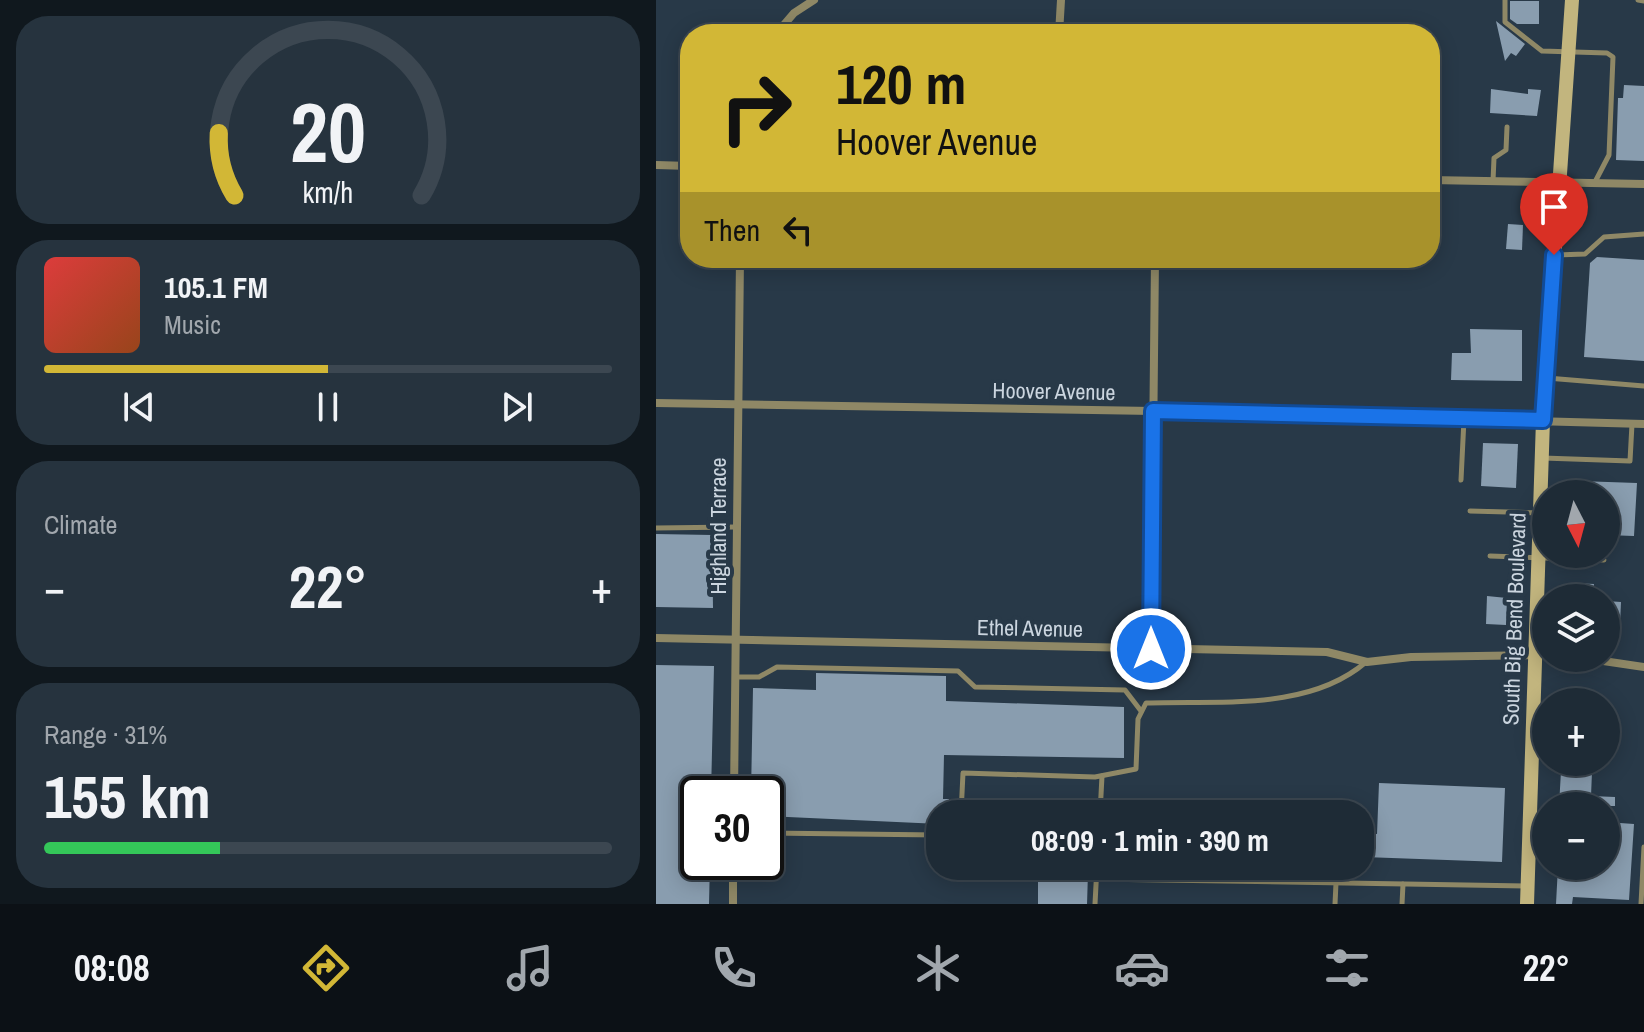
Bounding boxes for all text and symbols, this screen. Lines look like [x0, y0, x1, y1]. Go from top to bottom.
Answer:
text: 120 m [836, 46, 966, 121]
icon: right [704, 56, 808, 160]
text: 20 [290, 76, 366, 188]
text: Hoover Avenue [836, 118, 1037, 166]
text: km/h [303, 173, 353, 212]
pin [1520, 173, 1588, 255]
icon: arrive [1532, 185, 1576, 229]
icon: left [776, 208, 820, 252]
text: Then [704, 210, 760, 250]
text: 105.1 FM [164, 267, 268, 307]
text: Music [164, 307, 221, 342]
street label: Hoover Avenue [992, 375, 1116, 407]
icon: previous [117, 385, 161, 429]
icon: pause [306, 385, 350, 429]
icon: next [495, 385, 539, 429]
street label: Highland Terrace [703, 457, 733, 595]
north arrow [1532, 480, 1620, 568]
map controls [1532, 480, 1620, 880]
text: Climate [44, 507, 117, 542]
street label: South Big Bend Boulevard [1495, 512, 1533, 726]
text: 22° [289, 546, 367, 627]
text: − [44, 557, 65, 617]
text: + [591, 557, 612, 617]
button: layers [1532, 584, 1620, 672]
position arrow [1109, 607, 1193, 691]
street label: Ethel Avenue [977, 612, 1083, 644]
button: + [1532, 688, 1620, 776]
text: Range · 31% [44, 717, 167, 752]
text: 155 km [44, 756, 211, 837]
speed limit sign: 30 [680, 776, 784, 880]
button: − [1532, 792, 1620, 880]
text: 08:09 · 1 min · 390 m [1031, 820, 1269, 860]
icon: directions [298, 940, 354, 996]
icon: music [502, 940, 558, 996]
icon: phone [706, 940, 762, 996]
icon: climate [910, 940, 966, 996]
icon: car [1114, 940, 1170, 996]
icon: filters [1319, 940, 1375, 996]
text: 08:08 [74, 944, 150, 992]
text: 22° [1523, 944, 1570, 992]

